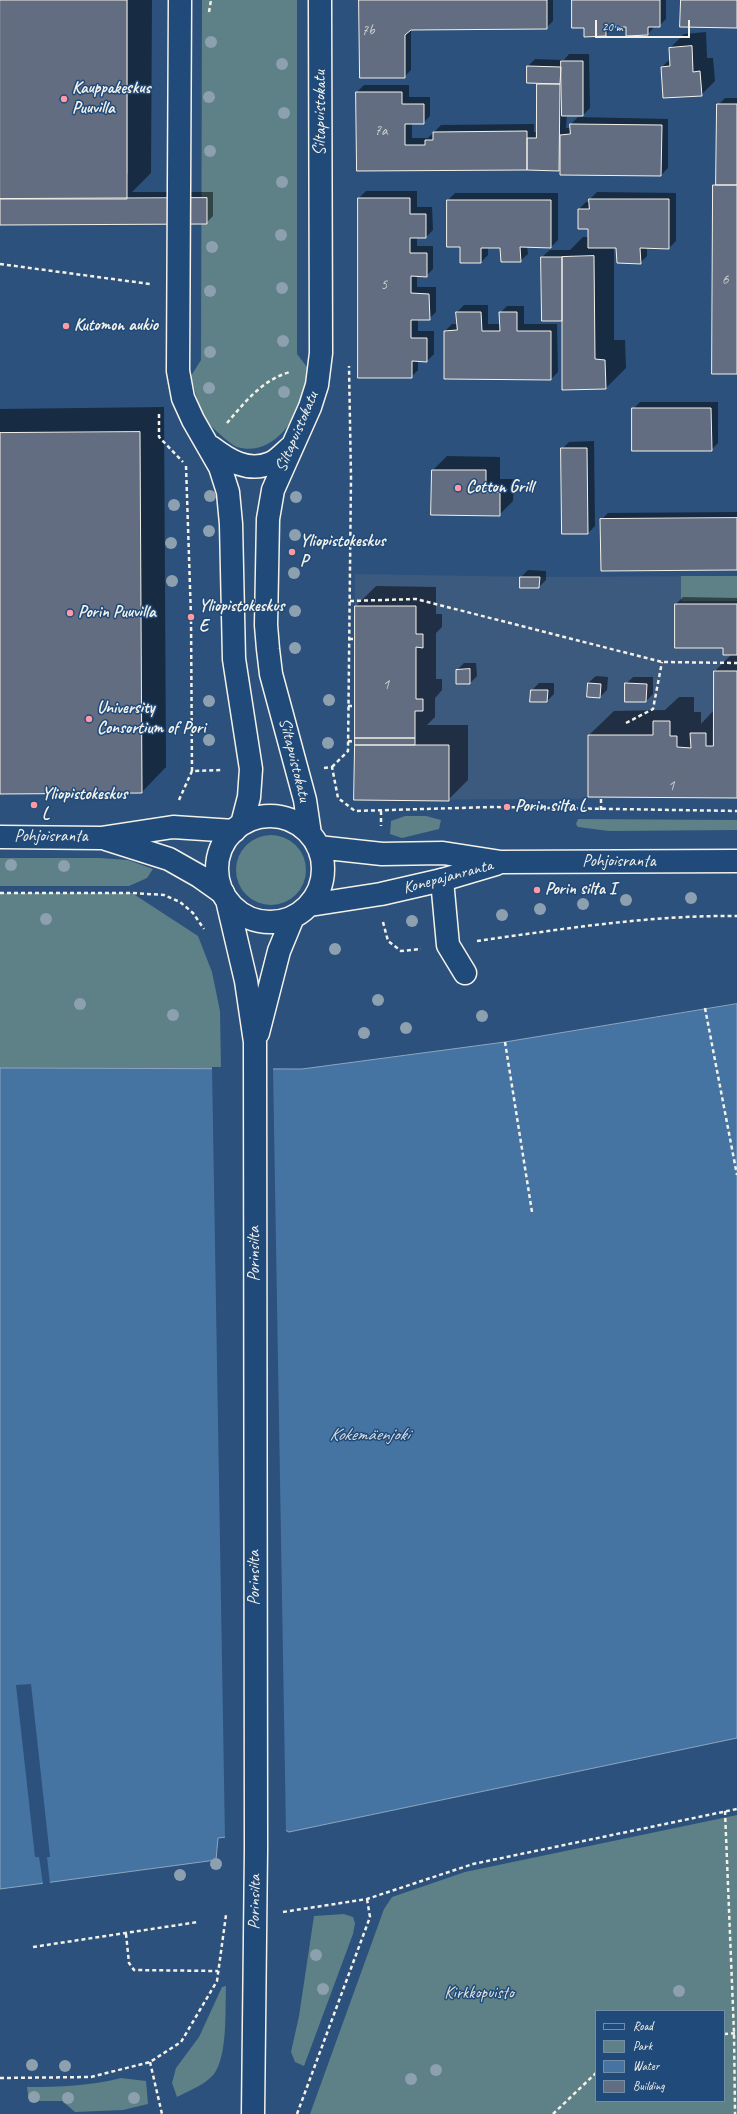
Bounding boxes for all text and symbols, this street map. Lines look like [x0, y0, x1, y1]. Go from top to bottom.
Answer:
scale bar [597, 12, 692, 38]
text: 20 m [602, 19, 622, 35]
house number: 7b [361, 22, 375, 40]
street label: Siltapuistokatu [311, 70, 331, 156]
place label: Kauppakeskus Puuvilla [72, 79, 150, 119]
marker: Kauppakeskus Puuvilla [59, 94, 69, 104]
house number: 7a [374, 122, 388, 140]
house number: 6 [722, 271, 728, 289]
house number: 5 [381, 276, 387, 294]
place label: Kutomon aukio [74, 316, 158, 336]
marker: Kutomon aukio [61, 321, 71, 331]
street label: Siltapuistokatu [271, 389, 323, 475]
place label: Cotton Grill [466, 478, 534, 498]
marker: Cotton Grill [453, 483, 463, 493]
place label: Yliopistokeskus P [300, 532, 385, 572]
marker: Yliopistokeskus P [287, 547, 297, 557]
place label: Yliopistokeskus E [199, 597, 284, 637]
place label: Porin Puuvilla [78, 603, 156, 623]
marker: Porin Puuvilla [65, 608, 75, 618]
marker: Yliopistokeskus E [186, 612, 196, 622]
house number: 1 [383, 676, 389, 694]
place label: University Consortium of Pori [97, 699, 205, 739]
marker: University Consortium of Pori [84, 714, 94, 724]
street label: Siltapuistokatu [274, 716, 314, 804]
house number: 1 [668, 777, 674, 795]
place label: Yliopistokeskus L [42, 785, 127, 825]
place label: Porin silta L [515, 797, 586, 817]
marker: Yliopistokeskus L [29, 800, 39, 810]
marker: Porin silta L [502, 802, 512, 812]
street label: Pohjoisranta [14, 827, 88, 847]
street label: Pohjoisranta [582, 852, 656, 872]
street label: Konepajanranta [401, 855, 495, 899]
place label: Porin silta I [545, 880, 616, 900]
marker: Porin silta I [532, 885, 542, 895]
street label: Porinsilta [245, 1226, 265, 1282]
water label: Kokemäenjoki [329, 1424, 409, 1446]
street label: Porinsilta [245, 1550, 265, 1606]
street label: Porinsilta [244, 1874, 266, 1930]
park label: Kirkkopuisto [444, 1984, 514, 2004]
legend [595, 2010, 725, 2102]
text: Road [633, 2018, 653, 2034]
text: Park [633, 2038, 652, 2054]
text: Water [633, 2058, 659, 2074]
text: Building [633, 2078, 665, 2094]

